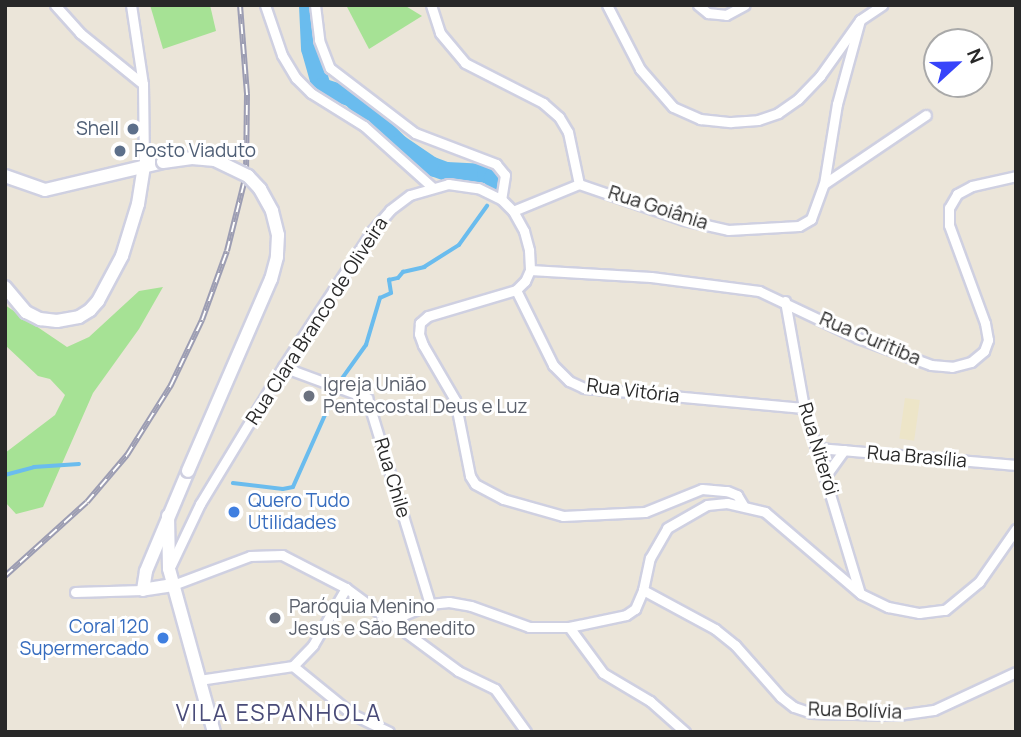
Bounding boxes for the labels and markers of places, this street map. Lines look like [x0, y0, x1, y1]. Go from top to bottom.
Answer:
place label: Shell [76, 118, 119, 140]
marker: Shell [125, 121, 141, 137]
place label: Posto Viaduto [134, 140, 256, 162]
marker: Posto Viaduto [112, 143, 128, 159]
place label: Igreja União Pentecostal Deus e Luz [323, 374, 527, 418]
marker: Igreja União Pentecostal Deus e Luz [301, 388, 317, 404]
place label: Quero Tudo Utilidades [248, 490, 350, 534]
marker: Quero Tudo Utilidades [226, 504, 242, 520]
place label: Paróquia Menino Jesus e São Benedito [289, 596, 475, 640]
marker: Paróquia Menino Jesus e São Benedito [267, 610, 283, 626]
place label: Coral 120 Supermercado [19, 616, 149, 660]
marker: Coral 120 Supermercado [155, 630, 171, 646]

